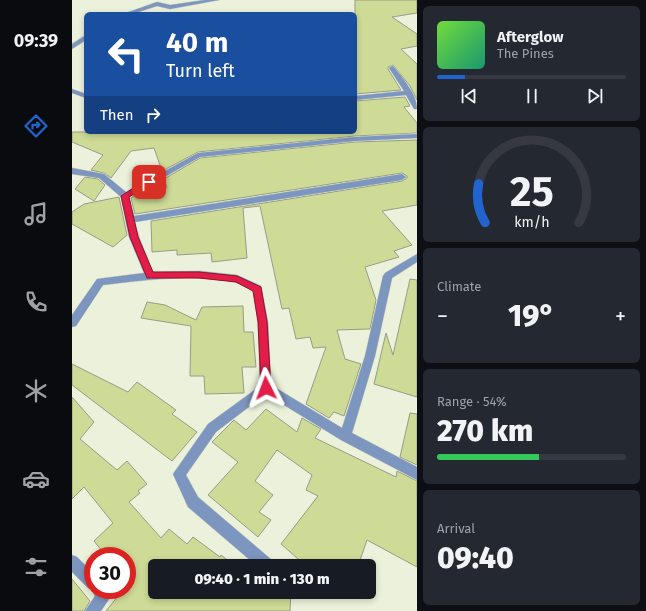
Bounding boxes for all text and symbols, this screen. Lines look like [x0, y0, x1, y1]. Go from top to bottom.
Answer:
text: 40 m [166, 26, 229, 59]
icon: left [100, 28, 152, 80]
text: Afterglow [497, 28, 563, 46]
text: 09:39 [14, 30, 58, 52]
text: The Pines [497, 46, 554, 61]
text: Turn left [166, 60, 235, 82]
icon: previous [458, 85, 480, 107]
icon: pause [521, 85, 543, 107]
icon: next [584, 85, 606, 107]
icon: right [142, 104, 164, 126]
text: Then [100, 106, 134, 124]
icon: directions [22, 112, 50, 140]
pin [132, 165, 166, 199]
text: 25 [510, 166, 553, 216]
icon: arrive [138, 171, 160, 193]
icon: music [22, 200, 50, 228]
text: km/h [514, 213, 549, 230]
text: Climate [437, 279, 481, 294]
icon: phone [22, 288, 50, 316]
text: 19° [508, 298, 555, 334]
text: − [437, 303, 448, 330]
text: + [615, 303, 626, 330]
position arrow [245, 367, 287, 409]
icon: climate [22, 377, 50, 405]
text: Range · 54% [437, 394, 507, 409]
text: 270 km [437, 413, 533, 449]
icon: car [22, 465, 50, 493]
text: Arrival [437, 521, 475, 536]
text: 09:40 [437, 540, 514, 576]
speed limit sign: 30 [84, 547, 136, 599]
icon: filters [22, 553, 50, 581]
text: 09:40 · 1 min · 130 m [194, 570, 330, 588]

